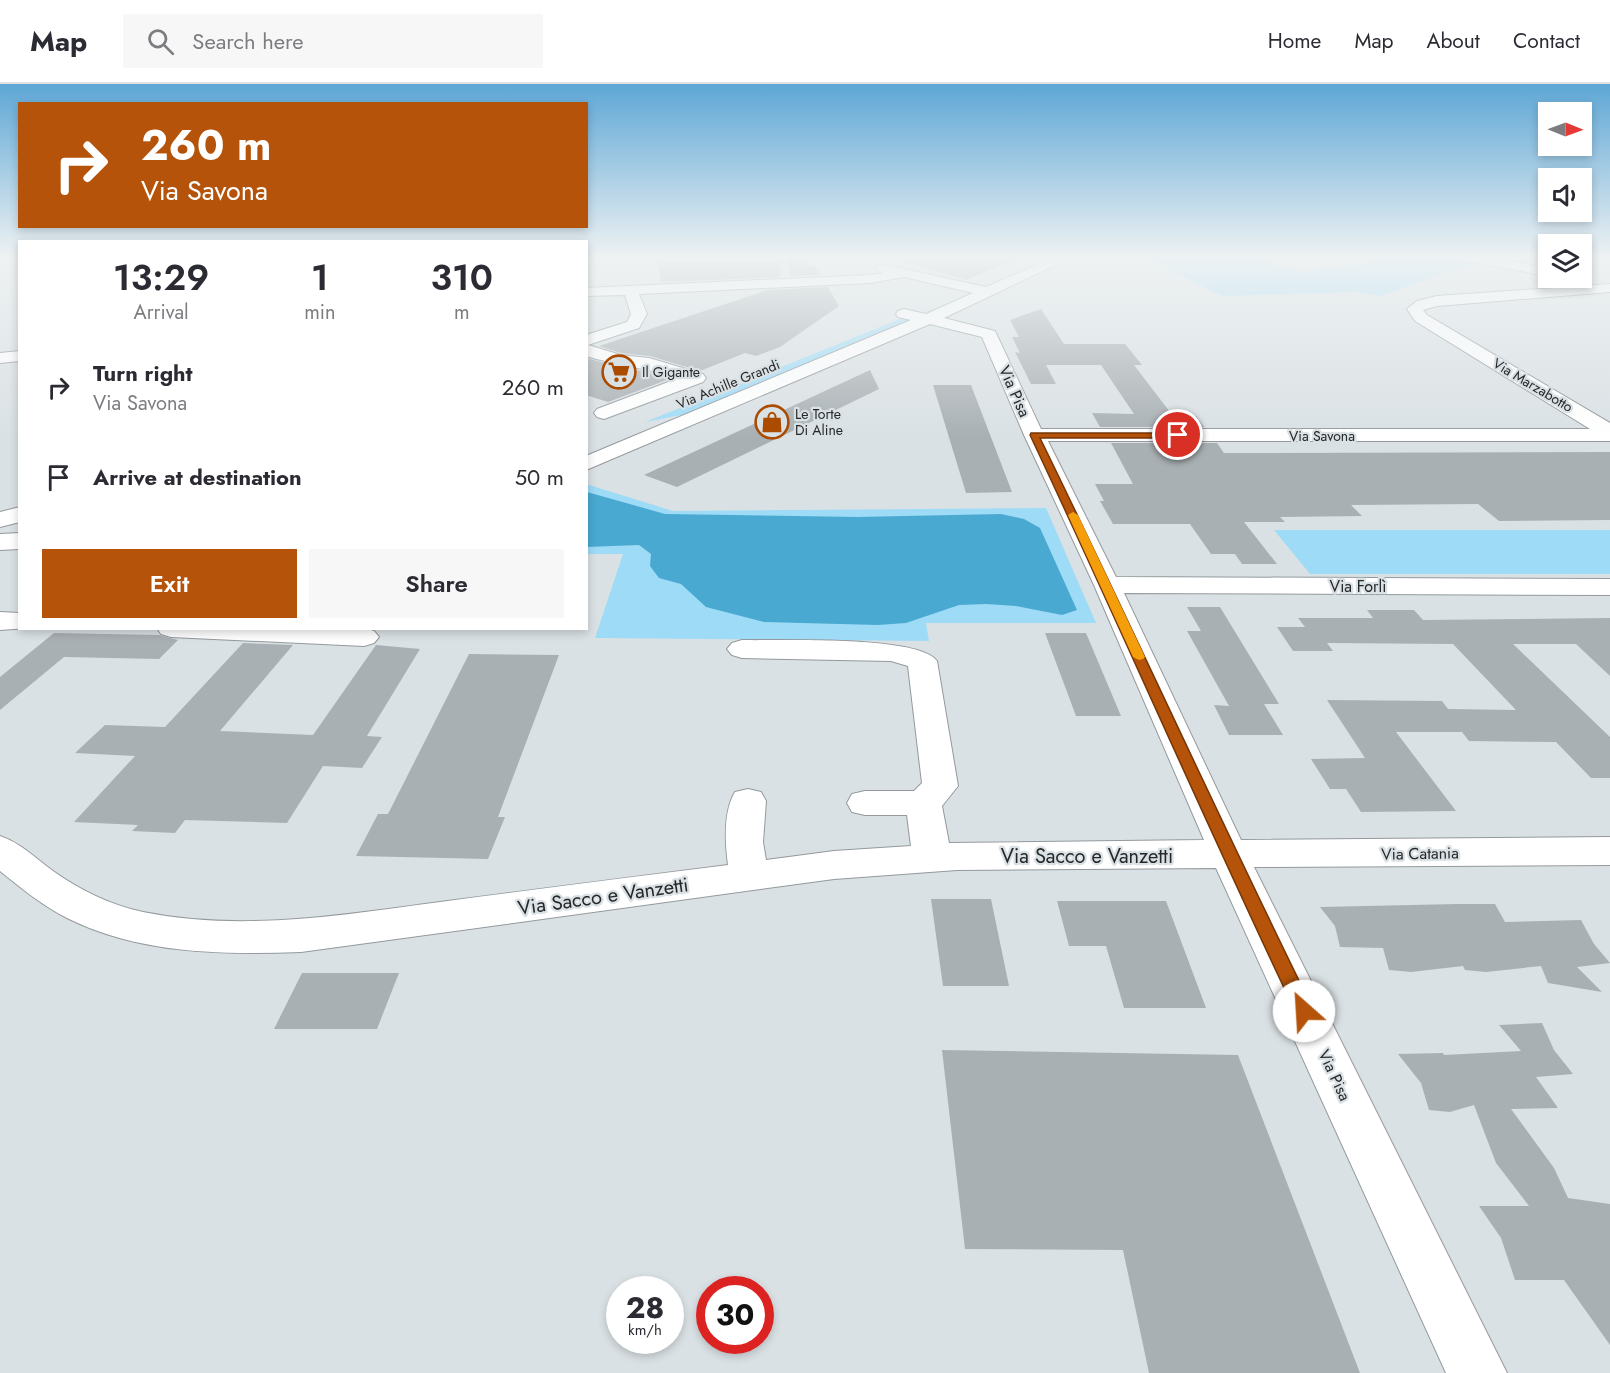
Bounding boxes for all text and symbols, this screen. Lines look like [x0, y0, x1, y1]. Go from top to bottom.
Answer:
search box [123, 14, 543, 68]
text: Map [30, 21, 87, 62]
icon: search [144, 25, 177, 58]
text: Search here [192, 25, 304, 57]
text: Home [1268, 26, 1321, 56]
text: Map [1354, 26, 1394, 56]
text: About [1427, 26, 1480, 56]
text: Contact [1513, 26, 1580, 56]
north arrow [1538, 102, 1592, 156]
map controls [1538, 102, 1592, 288]
text: 260 m [141, 115, 272, 176]
icon: right [42, 126, 120, 204]
button: sound [1538, 168, 1592, 222]
text: Via Savona [141, 171, 268, 210]
button: layers [1538, 234, 1592, 288]
text: 13:29 [113, 251, 209, 303]
text: 1 [311, 251, 329, 303]
text: 310 [431, 251, 493, 303]
text: Arrival [134, 298, 189, 327]
text: min [304, 298, 336, 327]
text: m [454, 298, 470, 327]
street label: Via Marzabotto [1489, 353, 1577, 417]
supermarket icon: Il Gigante [601, 354, 637, 390]
street label: Via Achille Grandi [673, 354, 783, 414]
text: Turn right [93, 357, 193, 389]
place label: Il Gigante [642, 362, 700, 382]
street label: Via Pisa [993, 362, 1036, 421]
icon: right [42, 371, 75, 404]
text: 260 m [502, 371, 564, 403]
text: Via Savona [93, 389, 187, 418]
shop icon: Le Torte Di Aline [754, 404, 790, 440]
place label: Le Torte Di Aline [795, 404, 843, 440]
pin [1152, 409, 1203, 460]
icon: arrive [1161, 418, 1194, 451]
street label: Via Savona [1289, 426, 1355, 446]
icon: arrive [42, 461, 75, 494]
text: Arrive at destination [93, 461, 302, 493]
text: 50 m [515, 461, 564, 493]
button: Exit [42, 549, 297, 618]
button: Share [309, 549, 564, 618]
street label: Via Forlì [1330, 575, 1386, 598]
street label: Via Catania [1381, 841, 1459, 866]
street label: Via Sacco e Vanzetti [1001, 842, 1173, 871]
street label: Via Sacco e Vanzetti [516, 870, 690, 923]
position arrow [1272, 979, 1336, 1043]
street label: Via Pisa [1313, 1046, 1356, 1105]
speed limit sign: 30 [696, 1276, 774, 1354]
text: 28 [626, 1286, 664, 1329]
text: km/h [628, 1319, 662, 1341]

